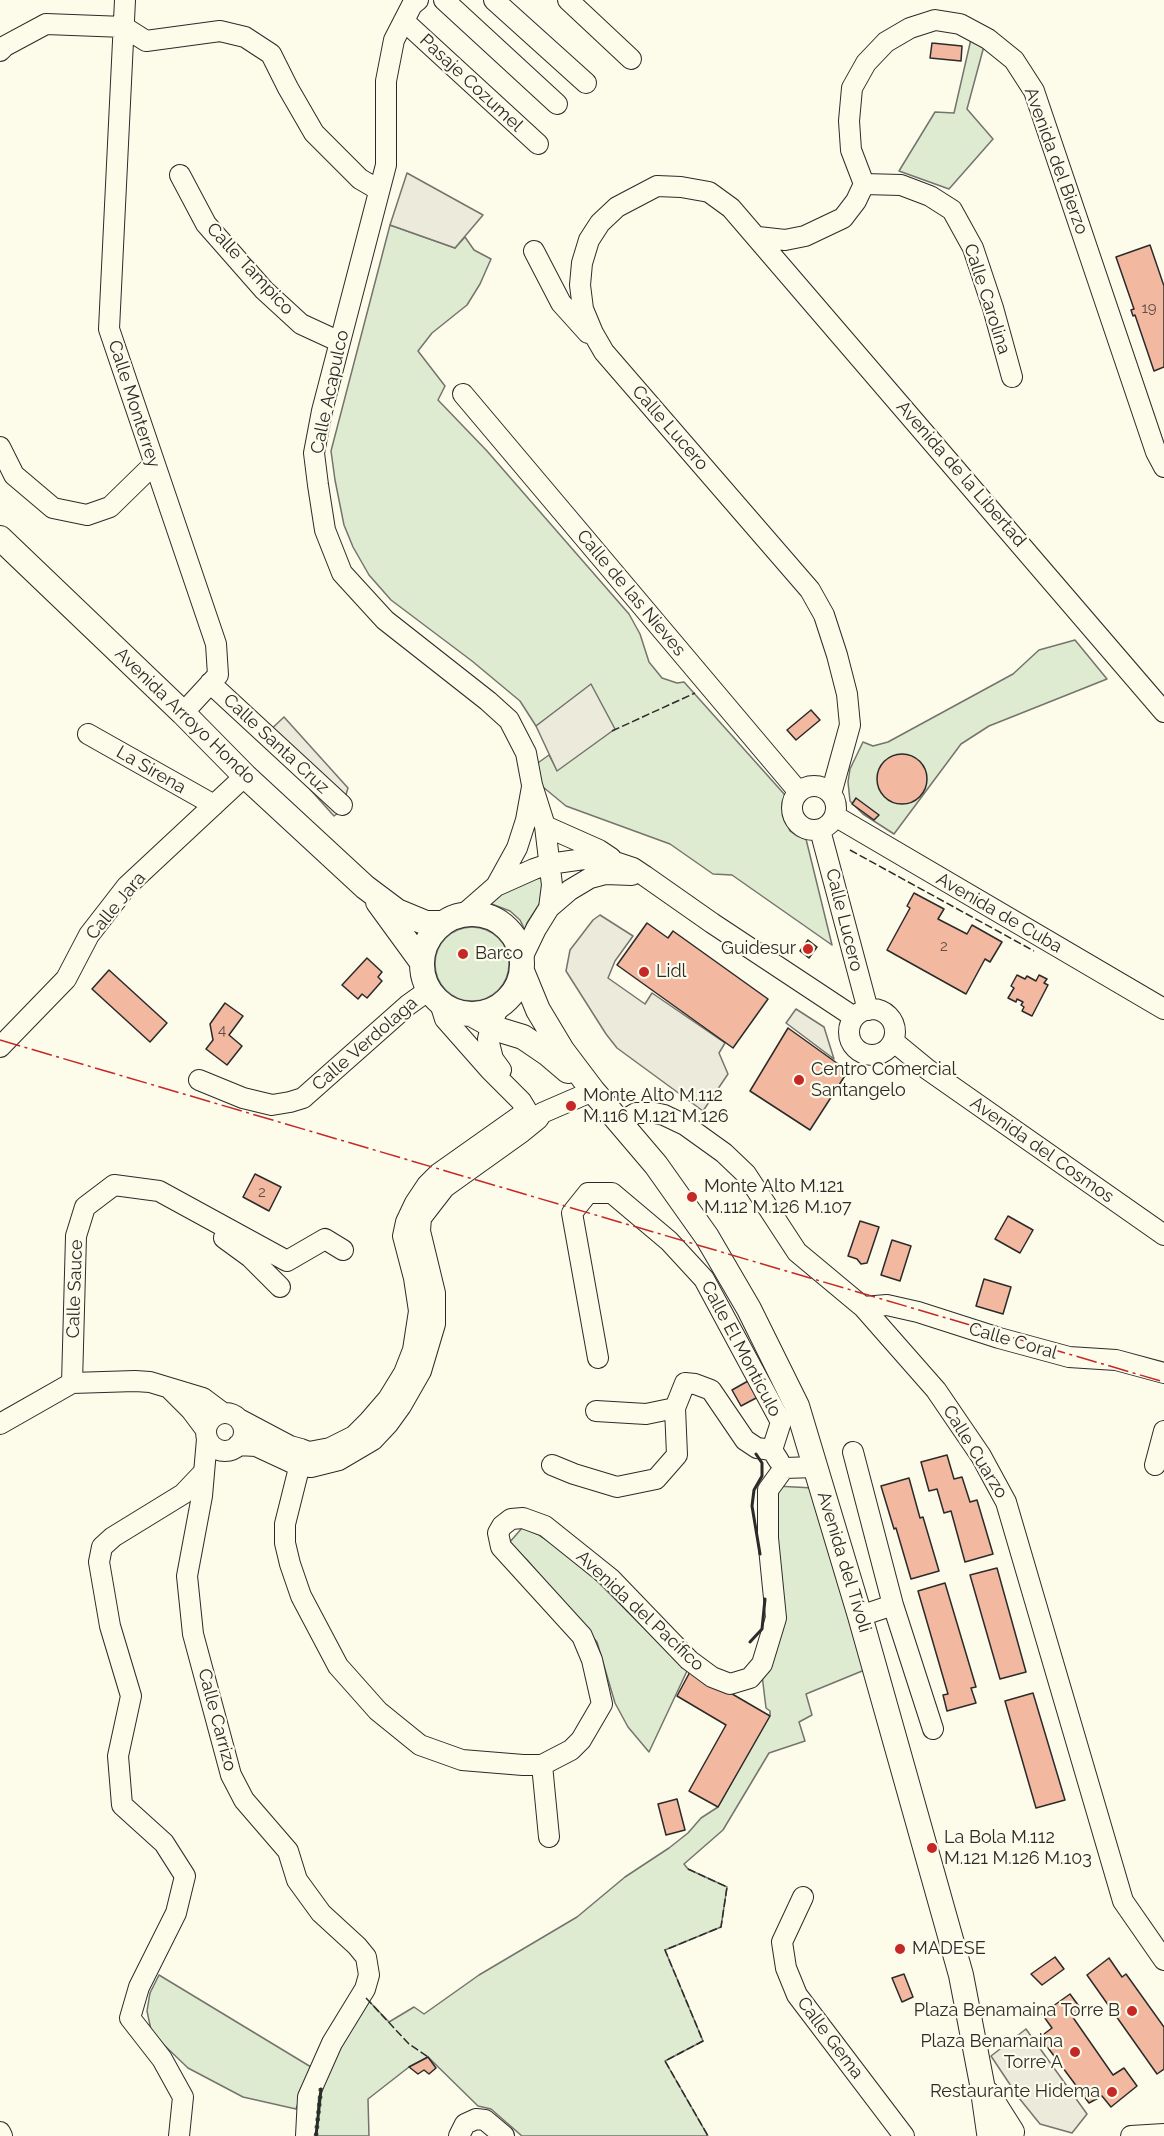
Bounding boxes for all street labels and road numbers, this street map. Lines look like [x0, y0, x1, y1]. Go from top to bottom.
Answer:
street label: Pasaje Cozumel [415, 30, 527, 136]
street label: Avenida del Bierzo [1019, 85, 1093, 237]
street label: Calle Tampico [202, 218, 298, 320]
street label: Calle Carolina [959, 241, 1015, 357]
street label: Calle Acapulco [306, 328, 354, 456]
street label: Calle Monterrey [103, 338, 165, 470]
street label: Calle Lucero [627, 381, 713, 475]
street label: Avenida de la Libertad [892, 397, 1030, 551]
street label: Calle de las Nieves [572, 525, 690, 661]
street label: Avenida Arroyo Hondo [110, 643, 260, 789]
street label: Calle Santa Cruz [219, 689, 333, 799]
street label: La Sirena [112, 741, 190, 799]
street label: Calle Lucero [821, 866, 867, 974]
street label: Calle Jara [82, 868, 150, 944]
street label: Avenida de Cuba [932, 868, 1066, 958]
street label: Calle Verdolaga [308, 992, 422, 1096]
street label: Avenida del Cosmos [966, 1092, 1118, 1208]
street label: Calle Sauce [62, 1239, 88, 1339]
street label: Calle El Montículo [696, 1278, 786, 1420]
street label: Calle Coral [966, 1318, 1060, 1364]
street label: Calle Cuarzo [938, 1401, 1012, 1503]
street label: Avenida del Tívoli [812, 1489, 876, 1635]
street label: Avenida del Pacífico [572, 1546, 708, 1676]
street label: Calle Carrizo [193, 1666, 241, 1774]
street label: Calle Gema [792, 1993, 868, 2083]

